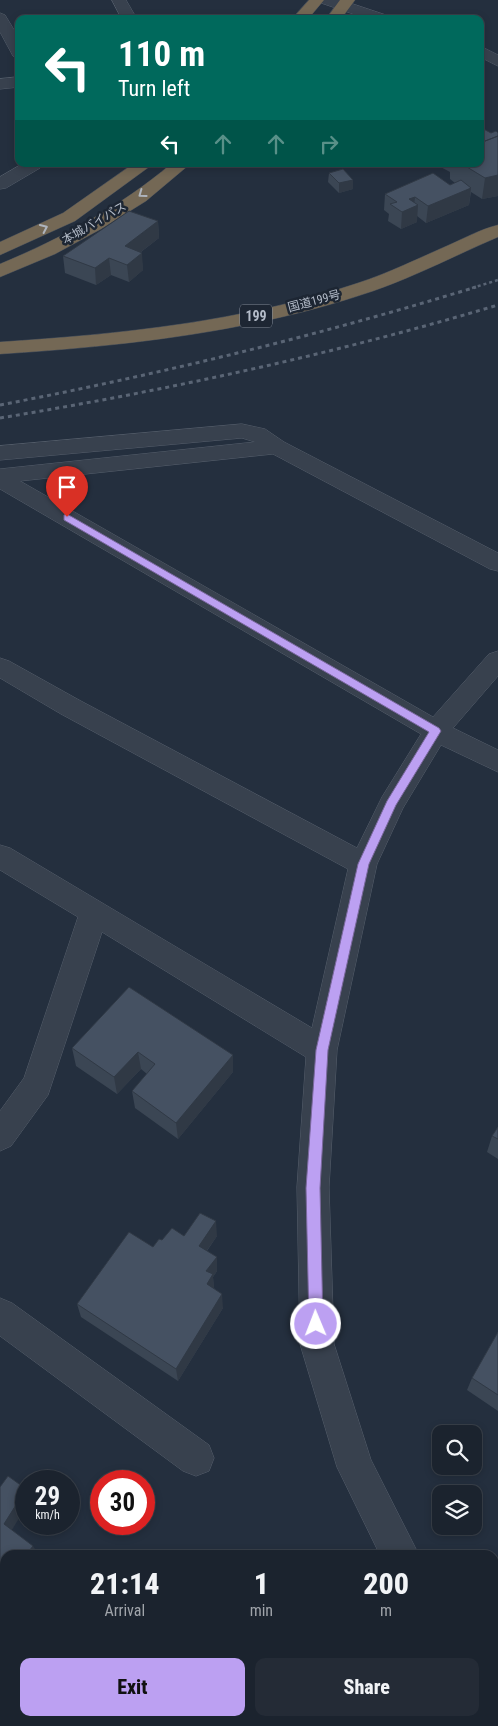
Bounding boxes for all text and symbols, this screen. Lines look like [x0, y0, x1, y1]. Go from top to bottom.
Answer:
text: 110 m [118, 34, 205, 75]
icon: left [35, 35, 100, 100]
text: Turn left [118, 76, 190, 101]
icon: left [156, 130, 184, 158]
icon: ahead [209, 130, 237, 158]
icon: ahead [262, 130, 290, 158]
icon: right [315, 130, 343, 158]
one-way arrow [138, 188, 148, 197]
street label: 本城バイパス [59, 199, 129, 247]
one-way arrow [39, 224, 48, 234]
street label: 国道199号 [286, 287, 342, 315]
road number: 199 [240, 304, 272, 328]
pin [46, 466, 88, 517]
icon: arrive [53, 473, 81, 501]
position arrow [289, 1297, 341, 1349]
map controls [432, 1425, 482, 1535]
button: search [432, 1425, 482, 1475]
speed limit sign: 30 [90, 1470, 155, 1535]
text: 29 [35, 1482, 60, 1511]
button: layers [432, 1485, 482, 1535]
text: km/h [35, 1508, 60, 1522]
text: 21:14 [90, 1566, 160, 1601]
text: 1 [254, 1566, 269, 1601]
text: 200 [363, 1566, 409, 1601]
text: Arrival [104, 1601, 145, 1620]
text: min [250, 1601, 273, 1620]
text: m [380, 1601, 392, 1620]
button: Exit [20, 1658, 245, 1716]
button: Share [255, 1658, 479, 1716]

